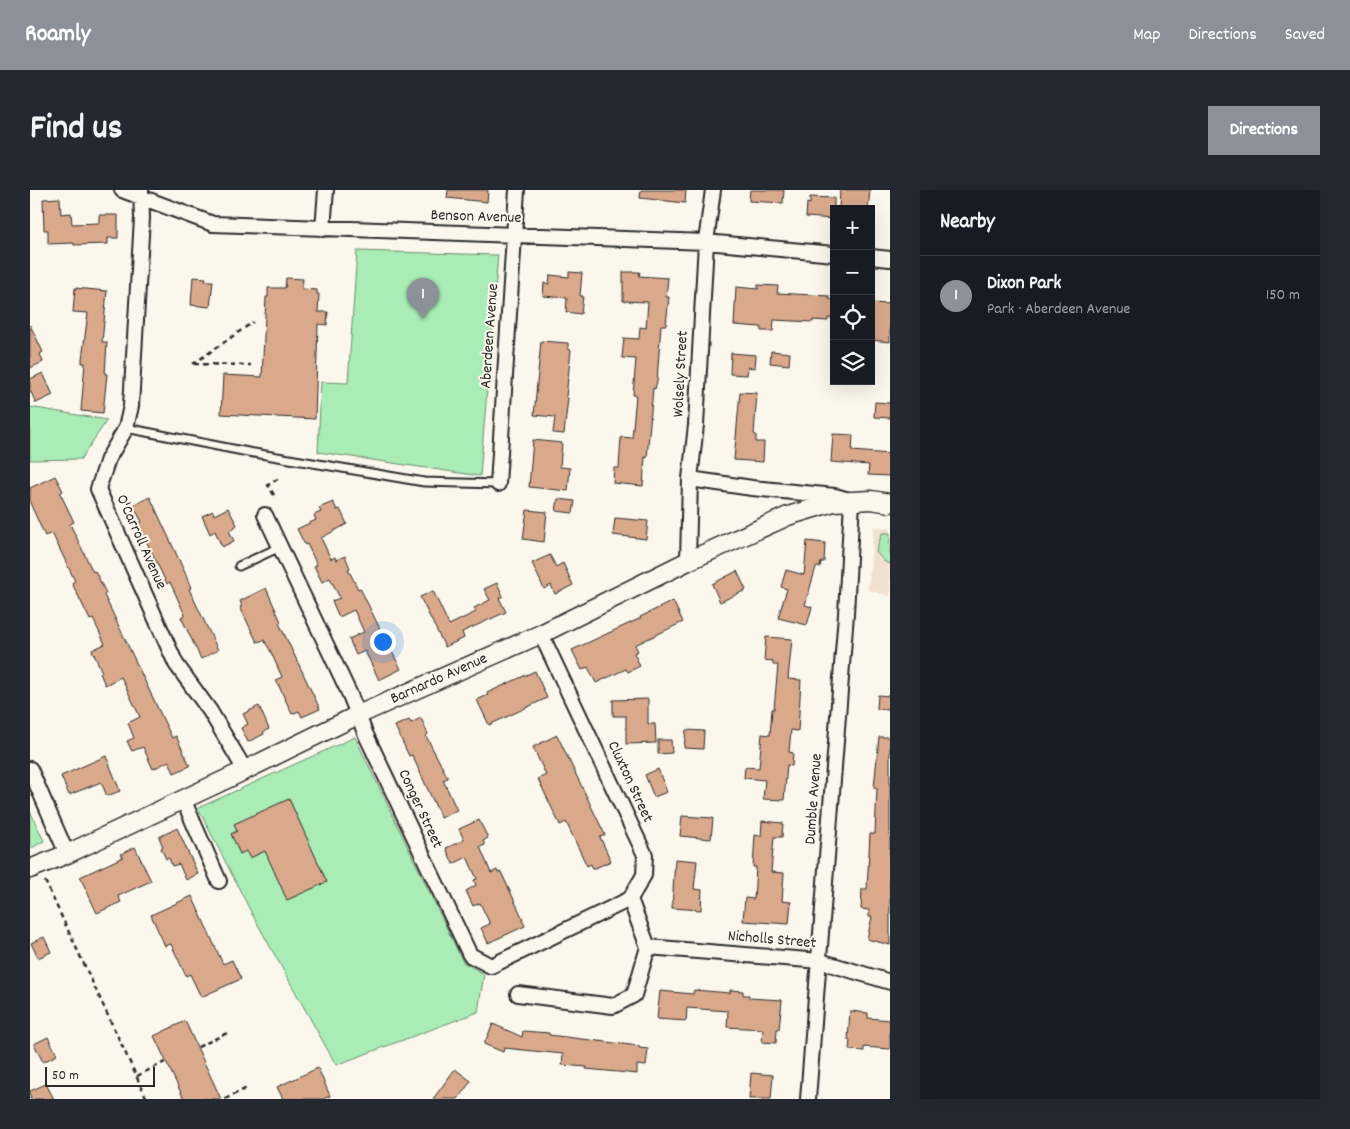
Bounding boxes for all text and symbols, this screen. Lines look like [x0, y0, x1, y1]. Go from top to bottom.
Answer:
text: Roamly [25, 18, 91, 52]
text: Map [1133, 23, 1160, 48]
text: Directions [1188, 23, 1257, 48]
text: Saved [1285, 23, 1325, 48]
text: Find us [30, 105, 122, 155]
button: Directions [1208, 106, 1320, 155]
street label: Benson Avenue [430, 204, 522, 230]
map controls [830, 205, 875, 385]
button: + [830, 205, 875, 250]
text: Nearby [940, 208, 995, 238]
button: − [830, 250, 875, 295]
text: Dixon Park [987, 271, 1061, 298]
pin: 1 [407, 278, 439, 319]
street label: Aberdeen Avenue [475, 283, 505, 389]
text: 1 [954, 284, 958, 307]
text: 150 m [1266, 284, 1300, 307]
button: locate [830, 295, 875, 340]
text: Park · Aberdeen Avenue [987, 298, 1130, 321]
street label: Wolsely Street [667, 330, 695, 418]
button: layers [830, 340, 875, 385]
street label: O'Carroll Avenue [110, 491, 172, 593]
your location [370, 629, 396, 655]
street label: Barnardo Avenue [387, 647, 491, 711]
street label: Cluxton Street [601, 737, 659, 827]
street label: Dumble Avenue [799, 753, 829, 845]
street label: Conger Street [392, 766, 448, 852]
street label: Nicholls Street [727, 925, 817, 955]
scale bar [45, 1064, 155, 1087]
text: 50 m [52, 1066, 79, 1086]

